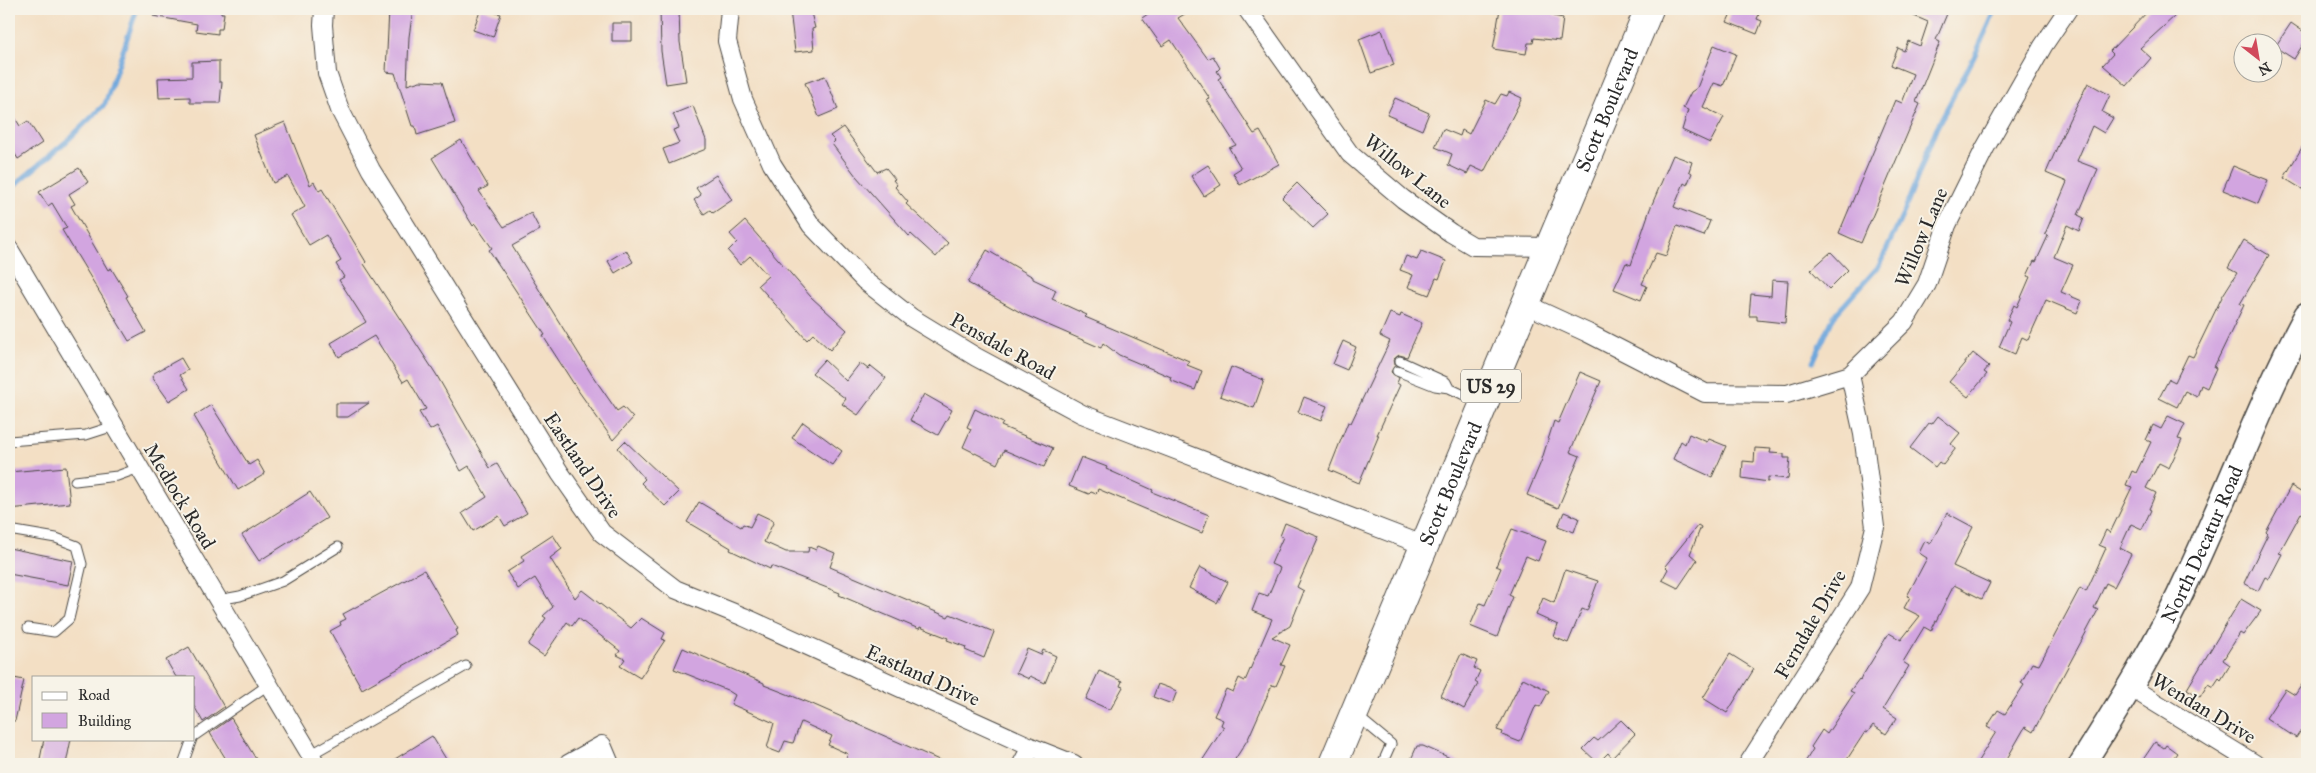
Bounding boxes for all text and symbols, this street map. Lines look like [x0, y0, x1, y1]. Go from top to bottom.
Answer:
north arrow [2234, 32, 2284, 82]
street label: Scott Boulevard [1570, 45, 1643, 175]
text: N [2255, 58, 2274, 79]
street label: Willow Lane [1360, 129, 1456, 213]
street label: Willow Lane [1889, 184, 1953, 290]
street label: Pensdale Road [946, 307, 1060, 385]
road number: US 29 [1461, 370, 1521, 402]
street label: Eastland Drive [539, 408, 627, 522]
street label: Scott Boulevard [1414, 418, 1487, 549]
street label: Medlock Road [139, 439, 221, 553]
street label: North Decatur Road [2156, 462, 2248, 627]
street label: Ferndale Drive [1769, 565, 1851, 683]
street label: Eastland Drive [862, 639, 984, 711]
street label: Wendan Drive [2148, 668, 2260, 748]
legend [32, 676, 195, 740]
text: Road [78, 686, 110, 704]
text: Building [78, 712, 132, 730]

